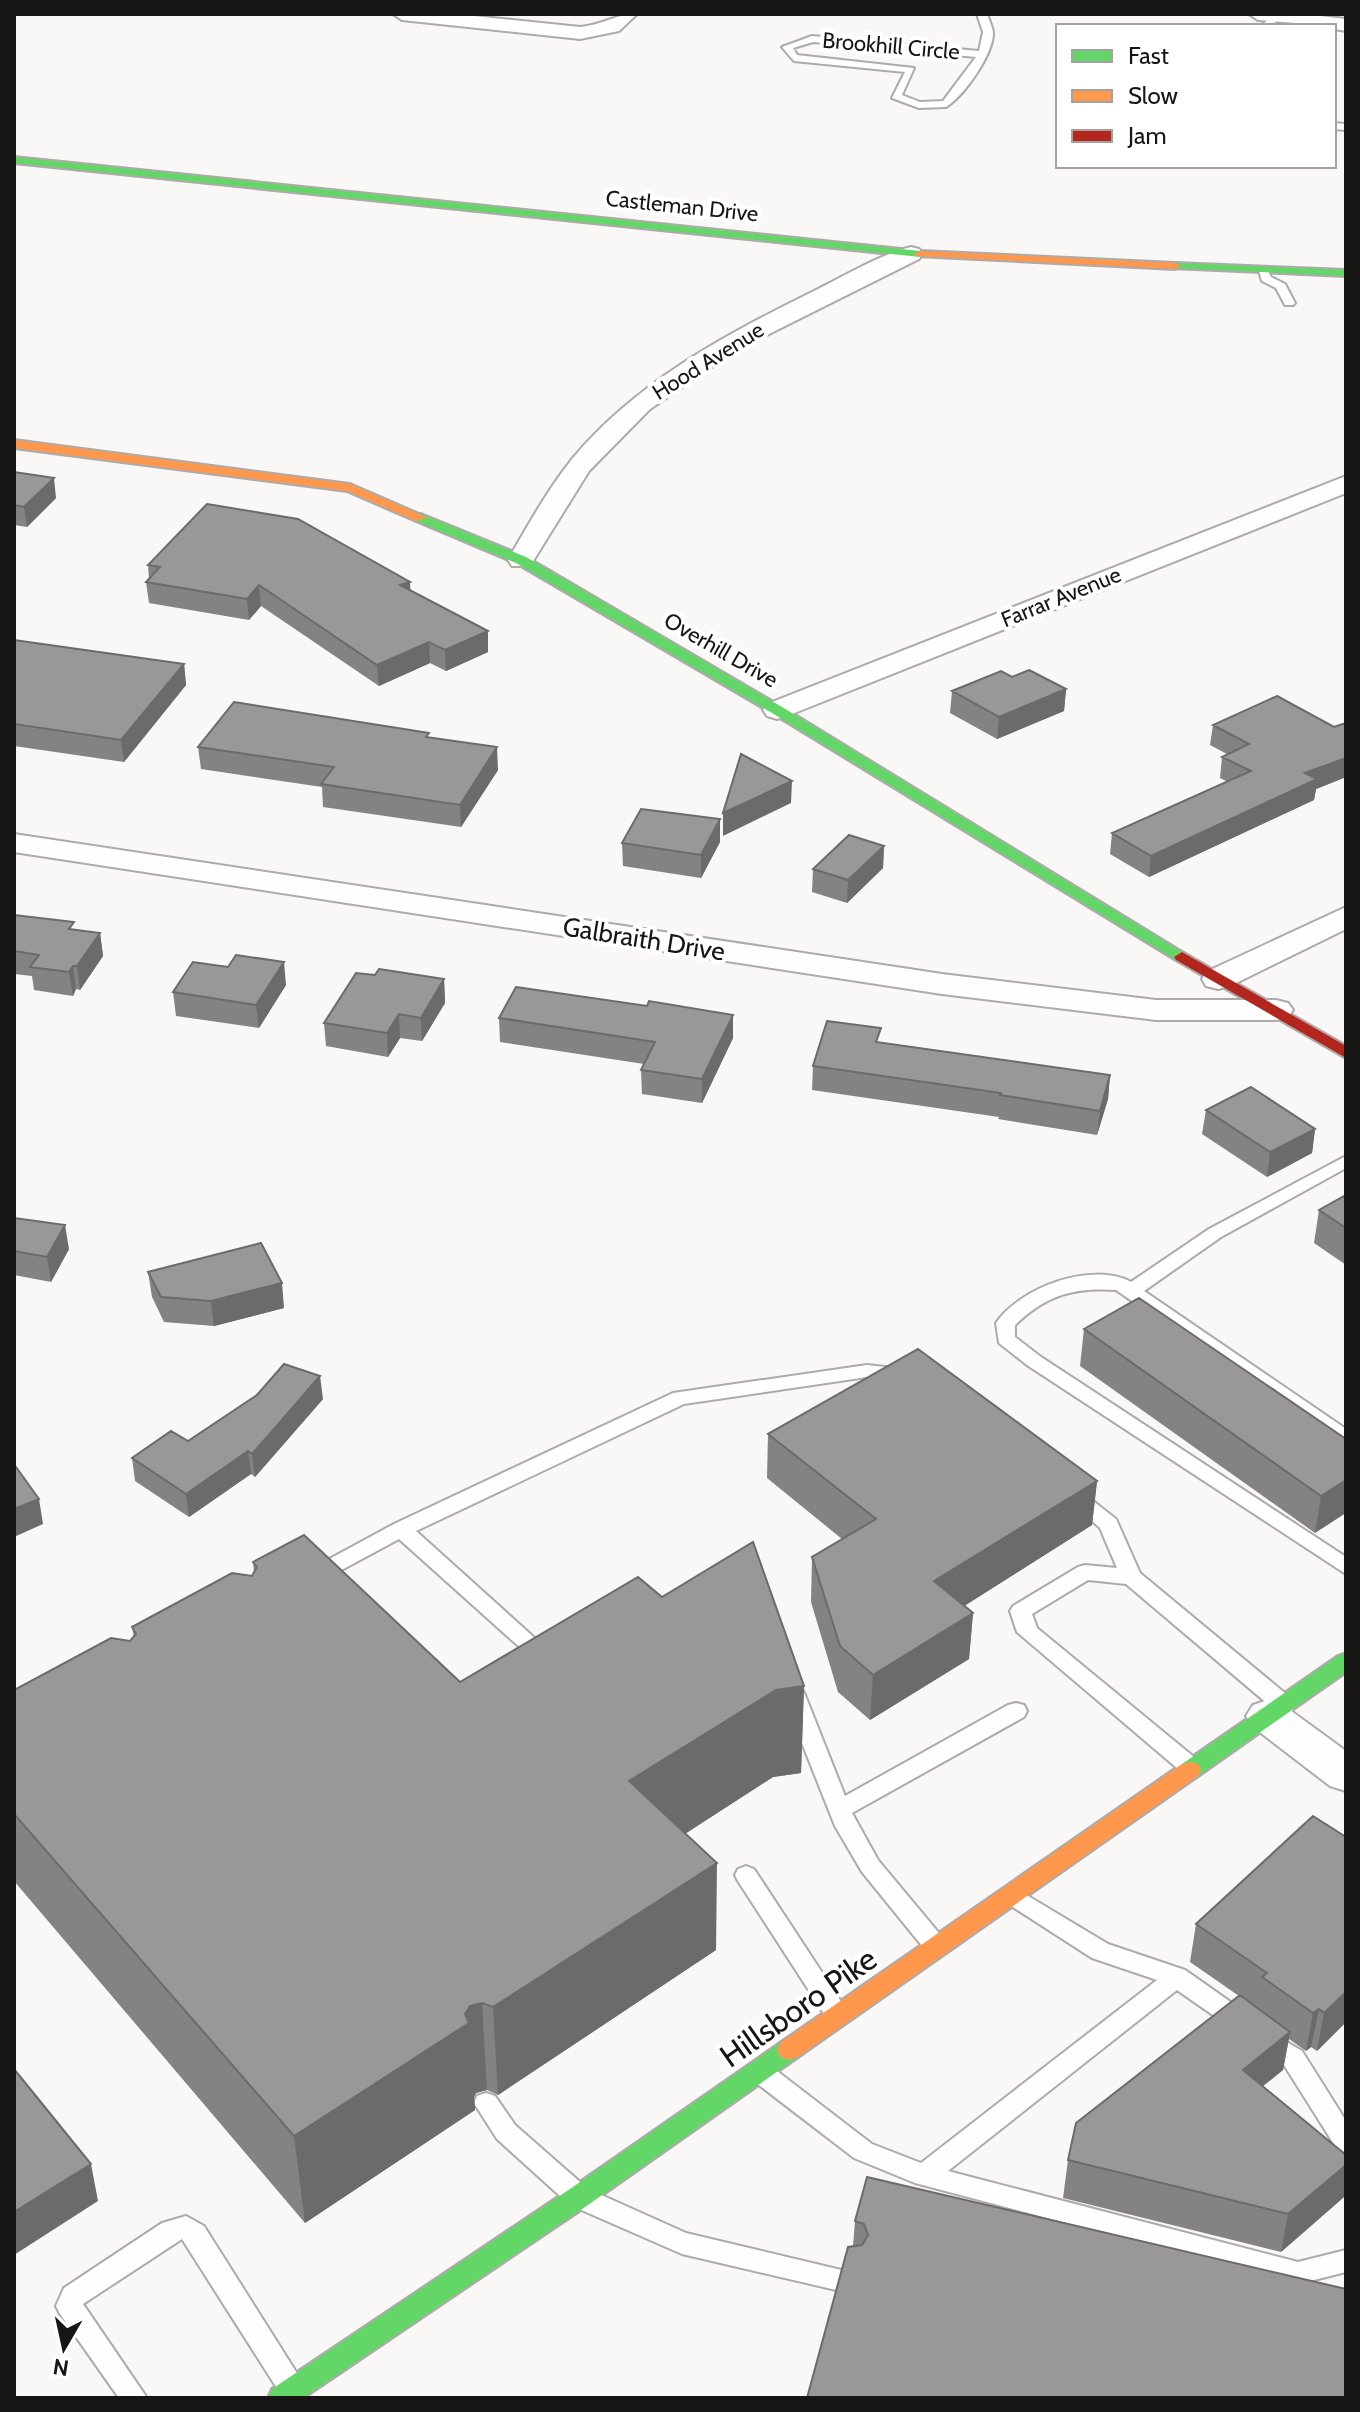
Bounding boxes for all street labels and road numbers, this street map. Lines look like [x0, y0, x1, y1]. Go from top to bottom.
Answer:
street label: Brookhill Circle [821, 27, 961, 65]
street label: Castleman Drive [604, 185, 760, 227]
street label: Hood Avenue [647, 316, 769, 406]
street label: Farrar Avenue [997, 561, 1125, 633]
street label: Overhill Drive [659, 607, 783, 693]
street label: Galbraith Drive [561, 910, 727, 968]
street label: Hillsboro Pike [712, 1939, 884, 2075]

